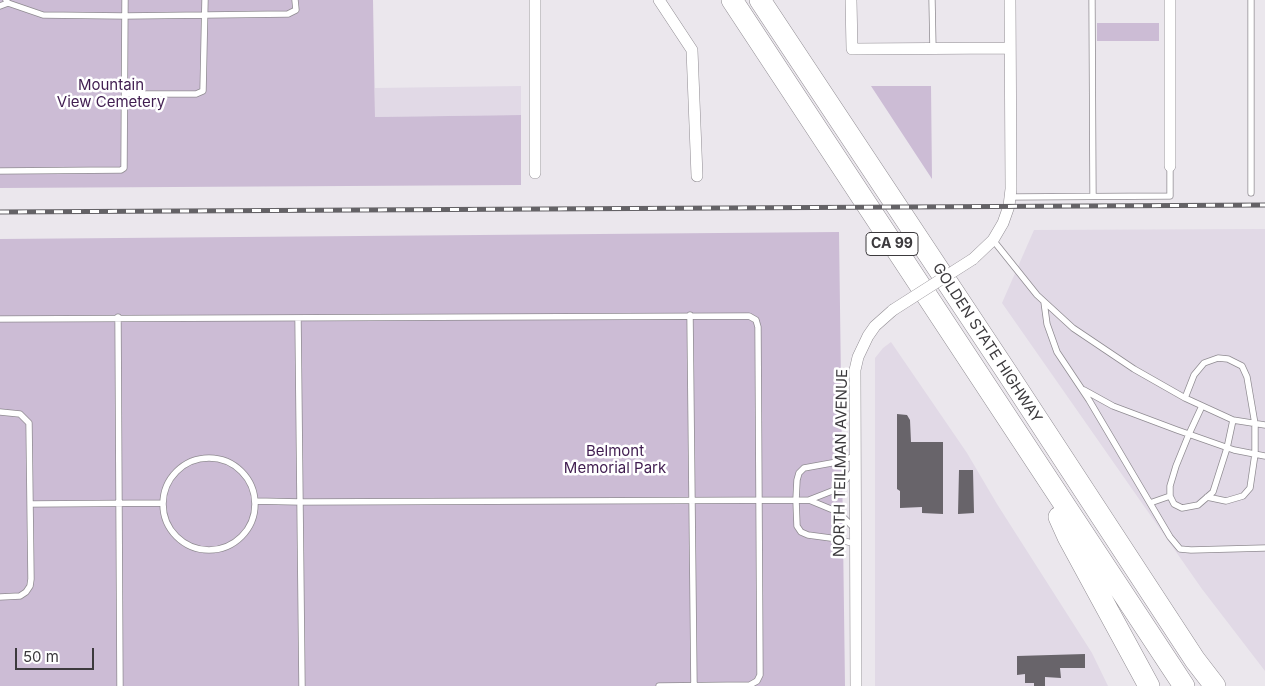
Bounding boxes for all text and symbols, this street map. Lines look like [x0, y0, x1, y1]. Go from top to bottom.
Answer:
park label: Mountain View Cemetery [57, 76, 165, 111]
road number: CA 99 [866, 232, 918, 255]
street label: GOLDEN STATE HIGHWAY [928, 260, 1046, 426]
street label: NORTH TEILMAN AVENUE [830, 369, 852, 557]
park label: Belmont Memorial Park [564, 442, 666, 477]
scale bar [18, 638, 96, 670]
text: 50 m [23, 647, 59, 666]

